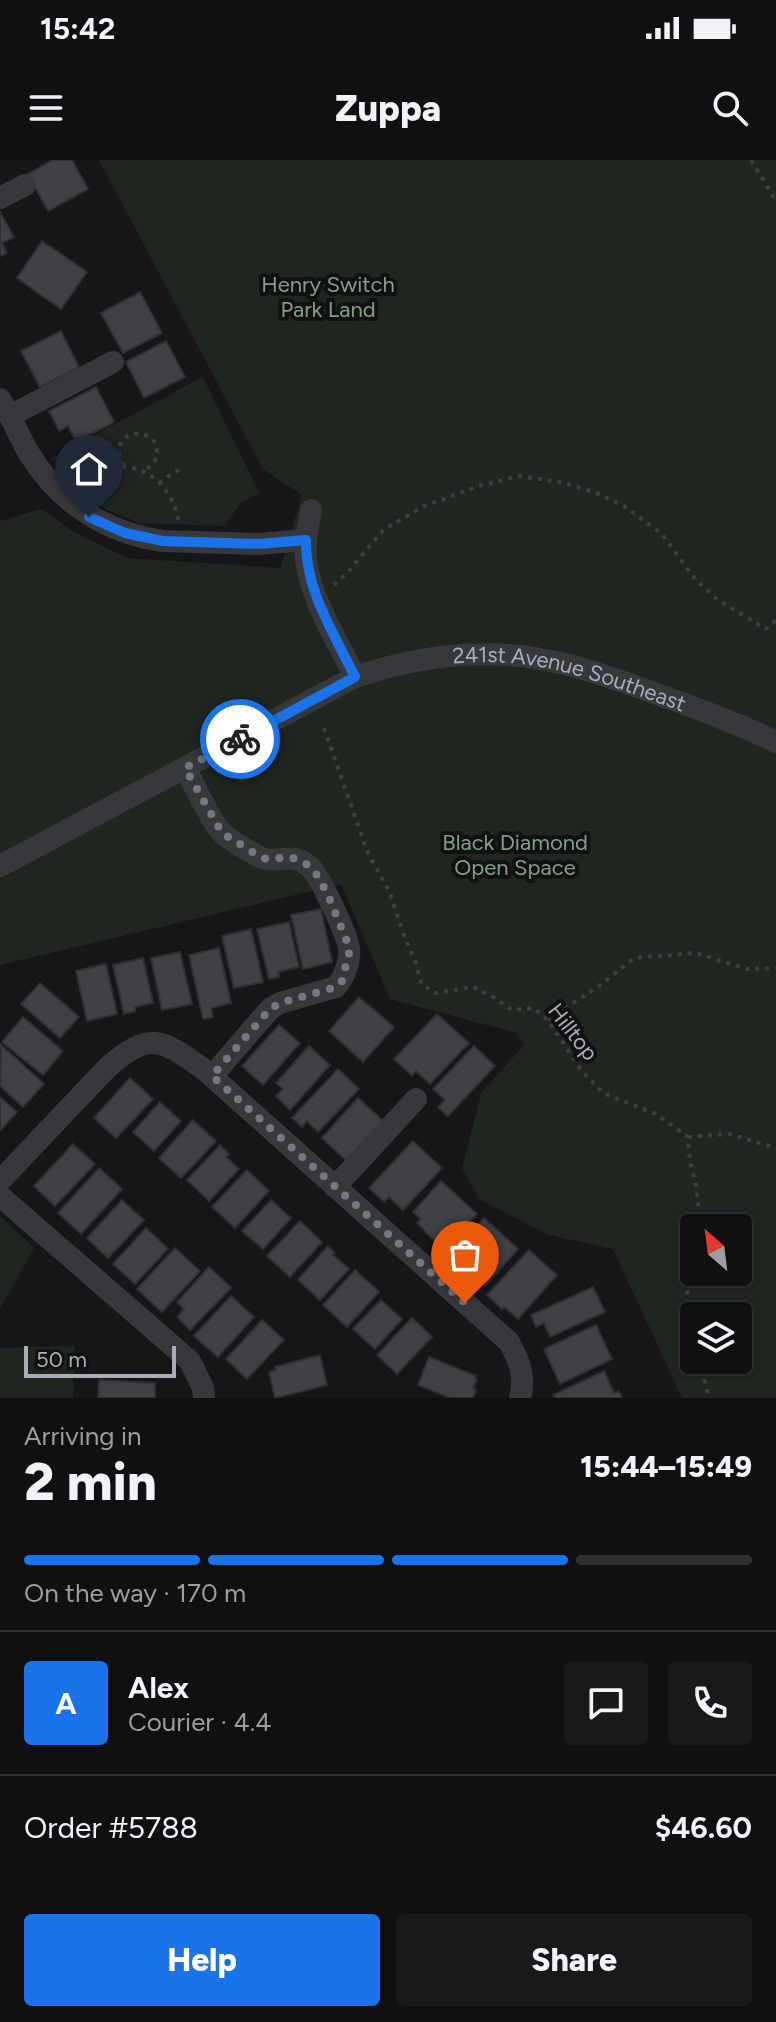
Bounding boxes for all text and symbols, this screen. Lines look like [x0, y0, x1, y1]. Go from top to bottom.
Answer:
text: 15:42 [40, 10, 115, 47]
icon: menu [24, 86, 68, 130]
icon: search [708, 86, 752, 130]
text: Zuppa [335, 87, 441, 130]
park label: Henry Switch Park Land [261, 271, 395, 323]
pin [55, 435, 123, 517]
icon: home [67, 447, 111, 491]
street label: 241st Avenue Southeast [451, 641, 690, 717]
courier [200, 699, 280, 779]
icon: bike [218, 717, 262, 761]
park label: Black Diamond Open Space [442, 829, 588, 881]
street label: Hilltop [542, 998, 604, 1066]
north arrow [680, 1214, 752, 1286]
map controls [680, 1214, 752, 1374]
pin [431, 1221, 499, 1303]
icon: bag [443, 1233, 487, 1277]
button: layers [680, 1302, 752, 1374]
scale bar [24, 1342, 176, 1378]
text: 50 m [36, 1346, 87, 1373]
text: Arriving in [24, 1420, 142, 1452]
text: 15:44–15:49 [580, 1448, 752, 1485]
text: 2 min [24, 1451, 157, 1513]
text: On the way · 170 m [24, 1577, 246, 1609]
button: chat [564, 1661, 648, 1745]
button: phone [668, 1661, 752, 1745]
text: Alex [128, 1669, 189, 1706]
text: A [55, 1685, 77, 1722]
text: Courier · 4.4 [128, 1706, 271, 1738]
text: Order #5788 [24, 1809, 198, 1846]
text: $46.60 [655, 1809, 752, 1846]
button: Help [24, 1914, 380, 2006]
button: Share [396, 1914, 752, 2006]

